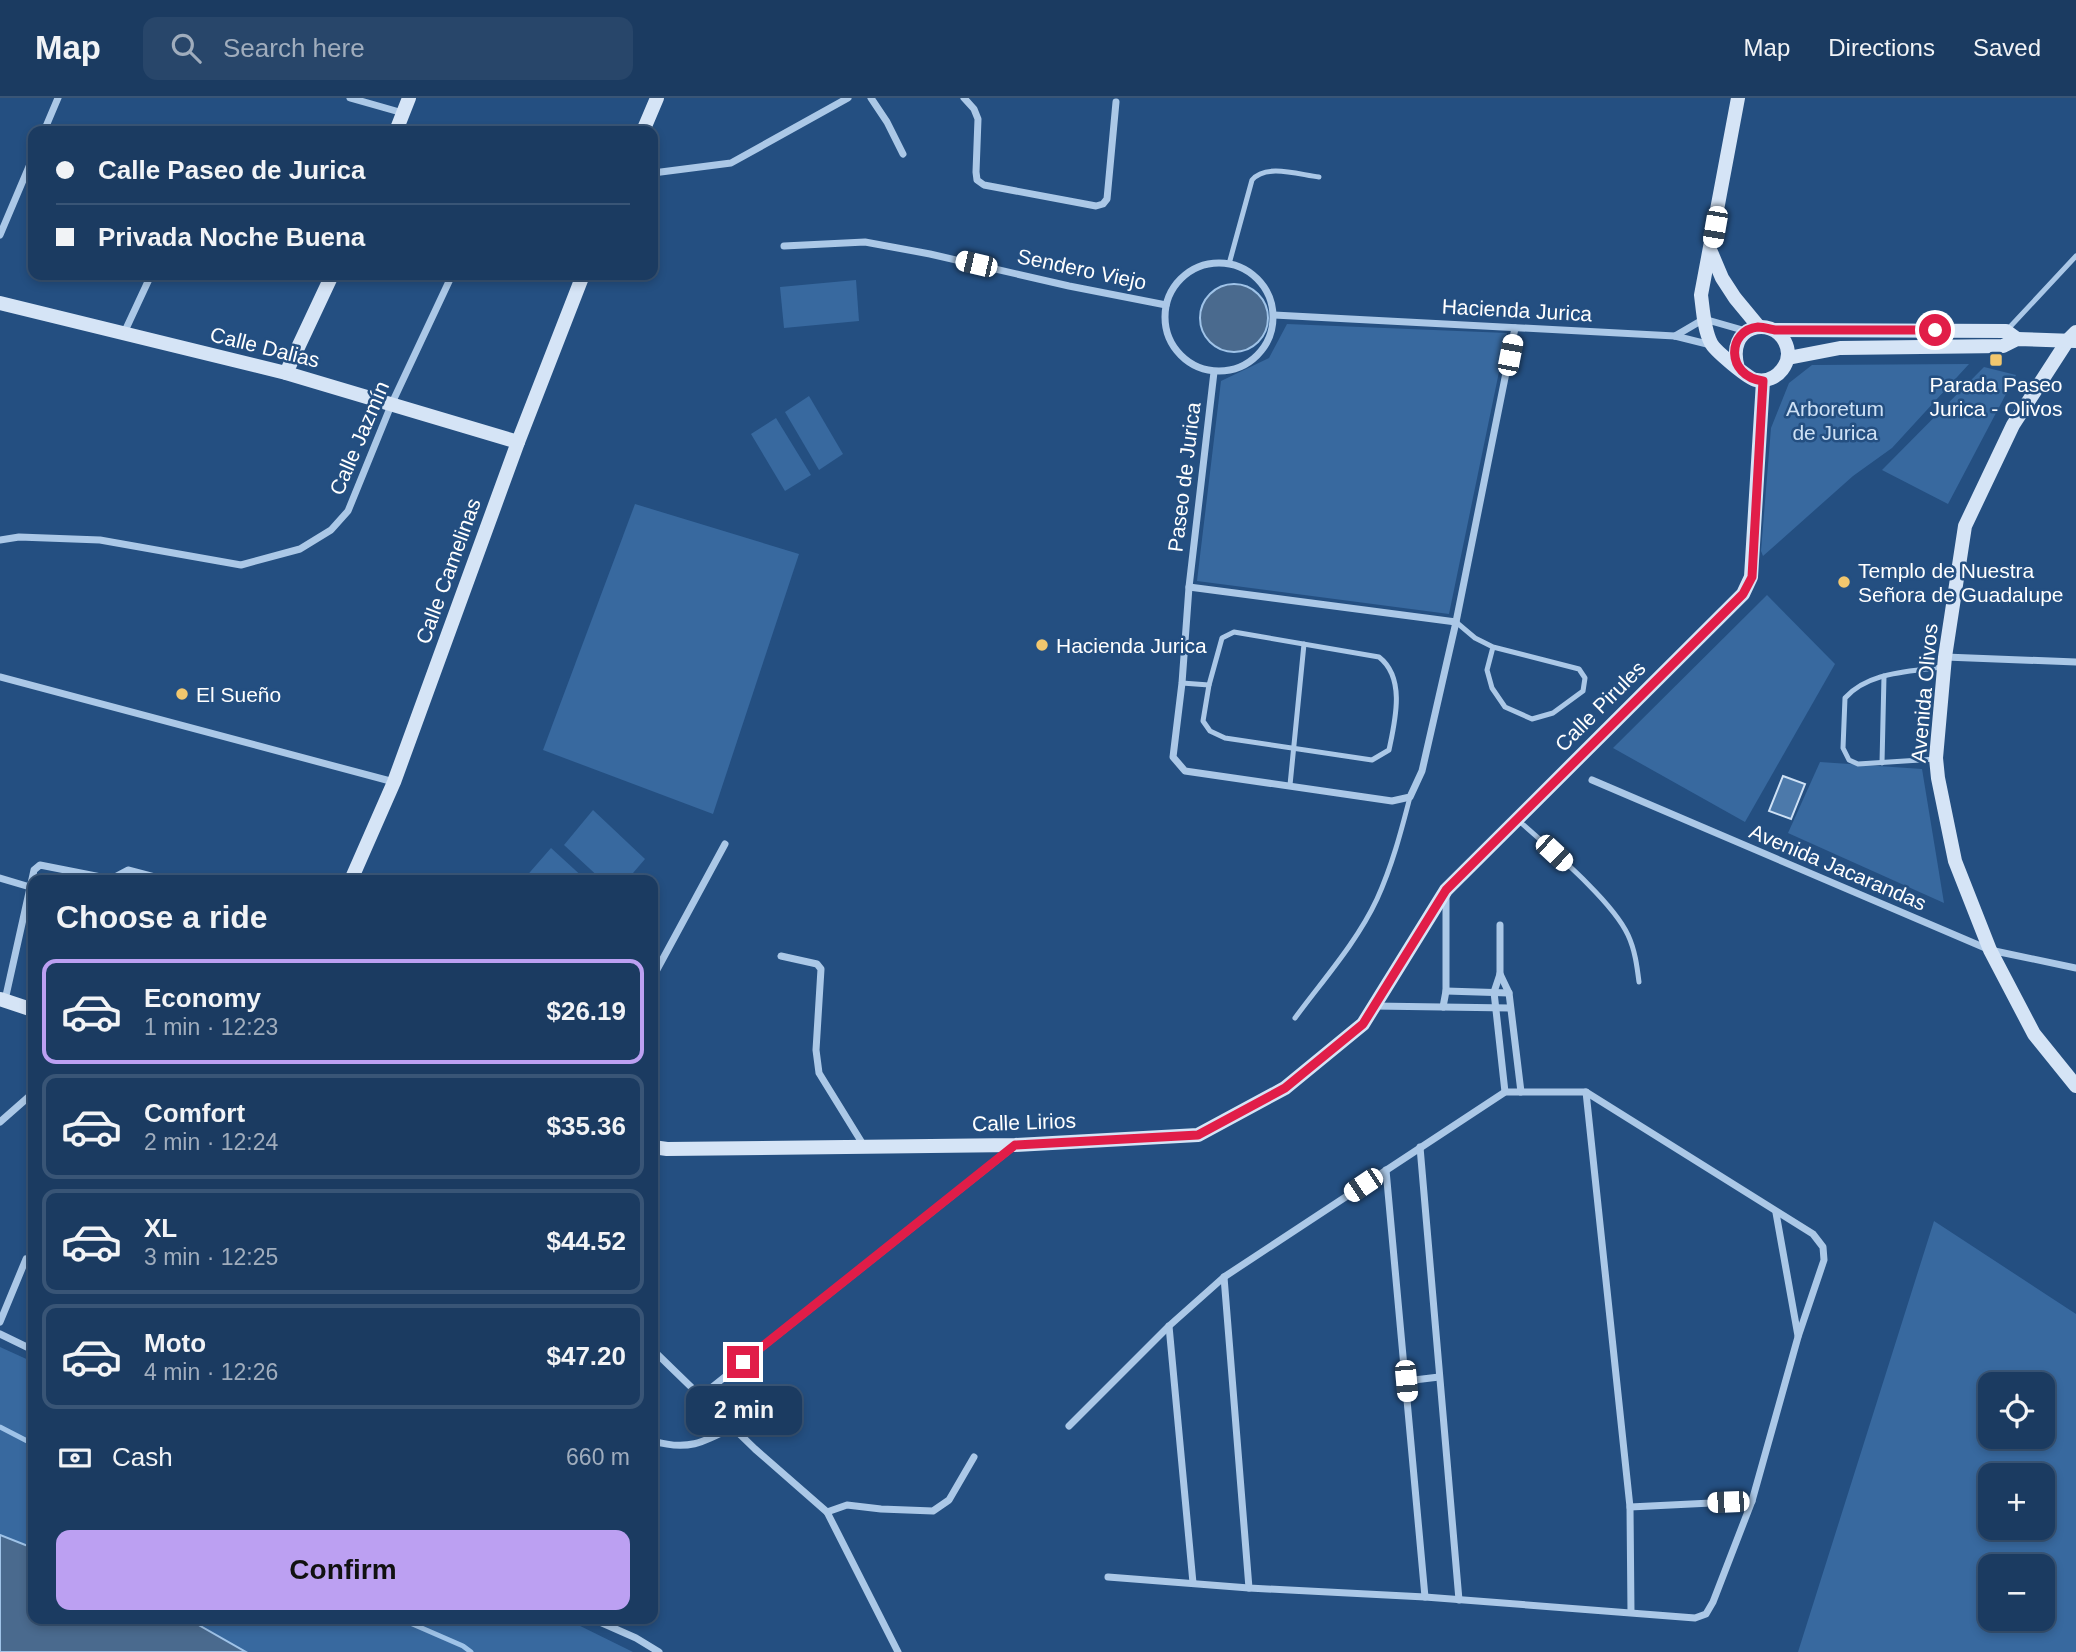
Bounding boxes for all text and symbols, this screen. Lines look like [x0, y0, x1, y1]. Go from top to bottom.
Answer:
search box [143, 17, 633, 80]
text: Map [35, 29, 101, 66]
icon: search [167, 29, 205, 67]
text: Search here [223, 33, 365, 63]
text: Map [1744, 34, 1790, 61]
text: Directions [1828, 34, 1935, 61]
text: Saved [1973, 34, 2041, 61]
text: Calle Paseo de Jurica [98, 155, 365, 185]
car [1702, 204, 1729, 250]
text: Privada Noche Buena [98, 222, 365, 252]
street label: Sendero Viejo [1015, 244, 1149, 294]
car [954, 249, 999, 279]
street label: Hacienda Jurica [1441, 295, 1593, 325]
route start [1919, 314, 1951, 346]
street label: Calle Dalias [208, 322, 322, 372]
car [1496, 332, 1525, 378]
marker: Parada Paseo Jurica - Olivos [1988, 352, 2004, 368]
place label: Parada Paseo Jurica - Olivos [1929, 373, 2063, 420]
street label: Calle Jazmín [325, 378, 393, 498]
park label: Arboretum de Jurica [1786, 397, 1884, 444]
street label: Paseo de Jurica [1163, 401, 1205, 553]
street label: Calle Camelinas [411, 495, 485, 647]
place label: Templo de Nuestra Señora de Guadalupe [1858, 559, 2064, 606]
marker: Templo de Nuestra Señora de Guadalupe [1836, 574, 1852, 590]
street label: Avenida Olivos [1906, 622, 1942, 764]
place label: Hacienda Jurica [1056, 634, 1207, 657]
marker: Hacienda Jurica [1034, 637, 1050, 653]
street label: Calle Pirules [1550, 656, 1650, 756]
place label: El Sueño [196, 683, 281, 706]
marker: El Sueño [174, 686, 190, 702]
street label: Avenida Jacarandas [1746, 819, 1930, 915]
car [1532, 831, 1577, 875]
text: Choose a ride [56, 899, 268, 935]
icon: car [60, 980, 123, 1043]
text: Economy [144, 983, 261, 1013]
text: $26.19 [546, 996, 626, 1026]
text: 1 min · 12:23 [144, 1014, 278, 1040]
icon: car [60, 1095, 123, 1158]
text: Comfort [144, 1098, 245, 1128]
street label: Calle Lirios [972, 1109, 1076, 1135]
text: $35.36 [546, 1111, 626, 1141]
text: 2 min · 12:24 [144, 1129, 278, 1155]
car [1340, 1165, 1387, 1205]
icon: car [60, 1210, 123, 1273]
text: XL [144, 1213, 177, 1243]
text: $44.52 [546, 1226, 626, 1256]
text: 3 min · 12:25 [144, 1244, 278, 1270]
icon: car [60, 1325, 123, 1388]
text: Moto [144, 1328, 206, 1358]
text: $47.20 [546, 1341, 626, 1371]
route end [727, 1346, 759, 1378]
text: 4 min · 12:26 [144, 1359, 278, 1385]
car [1394, 1359, 1419, 1403]
map controls [1978, 1372, 2055, 1631]
button: locate [1978, 1372, 2055, 1449]
callout: 2 min [685, 1386, 801, 1436]
text: 2 min [714, 1397, 774, 1423]
icon: cash [56, 1439, 94, 1477]
text: Cash [112, 1442, 173, 1472]
text: 660 m [566, 1444, 630, 1470]
button: + [1978, 1463, 2055, 1540]
car [1707, 1491, 1750, 1513]
button: Confirm [56, 1530, 630, 1610]
button: − [1978, 1554, 2055, 1631]

